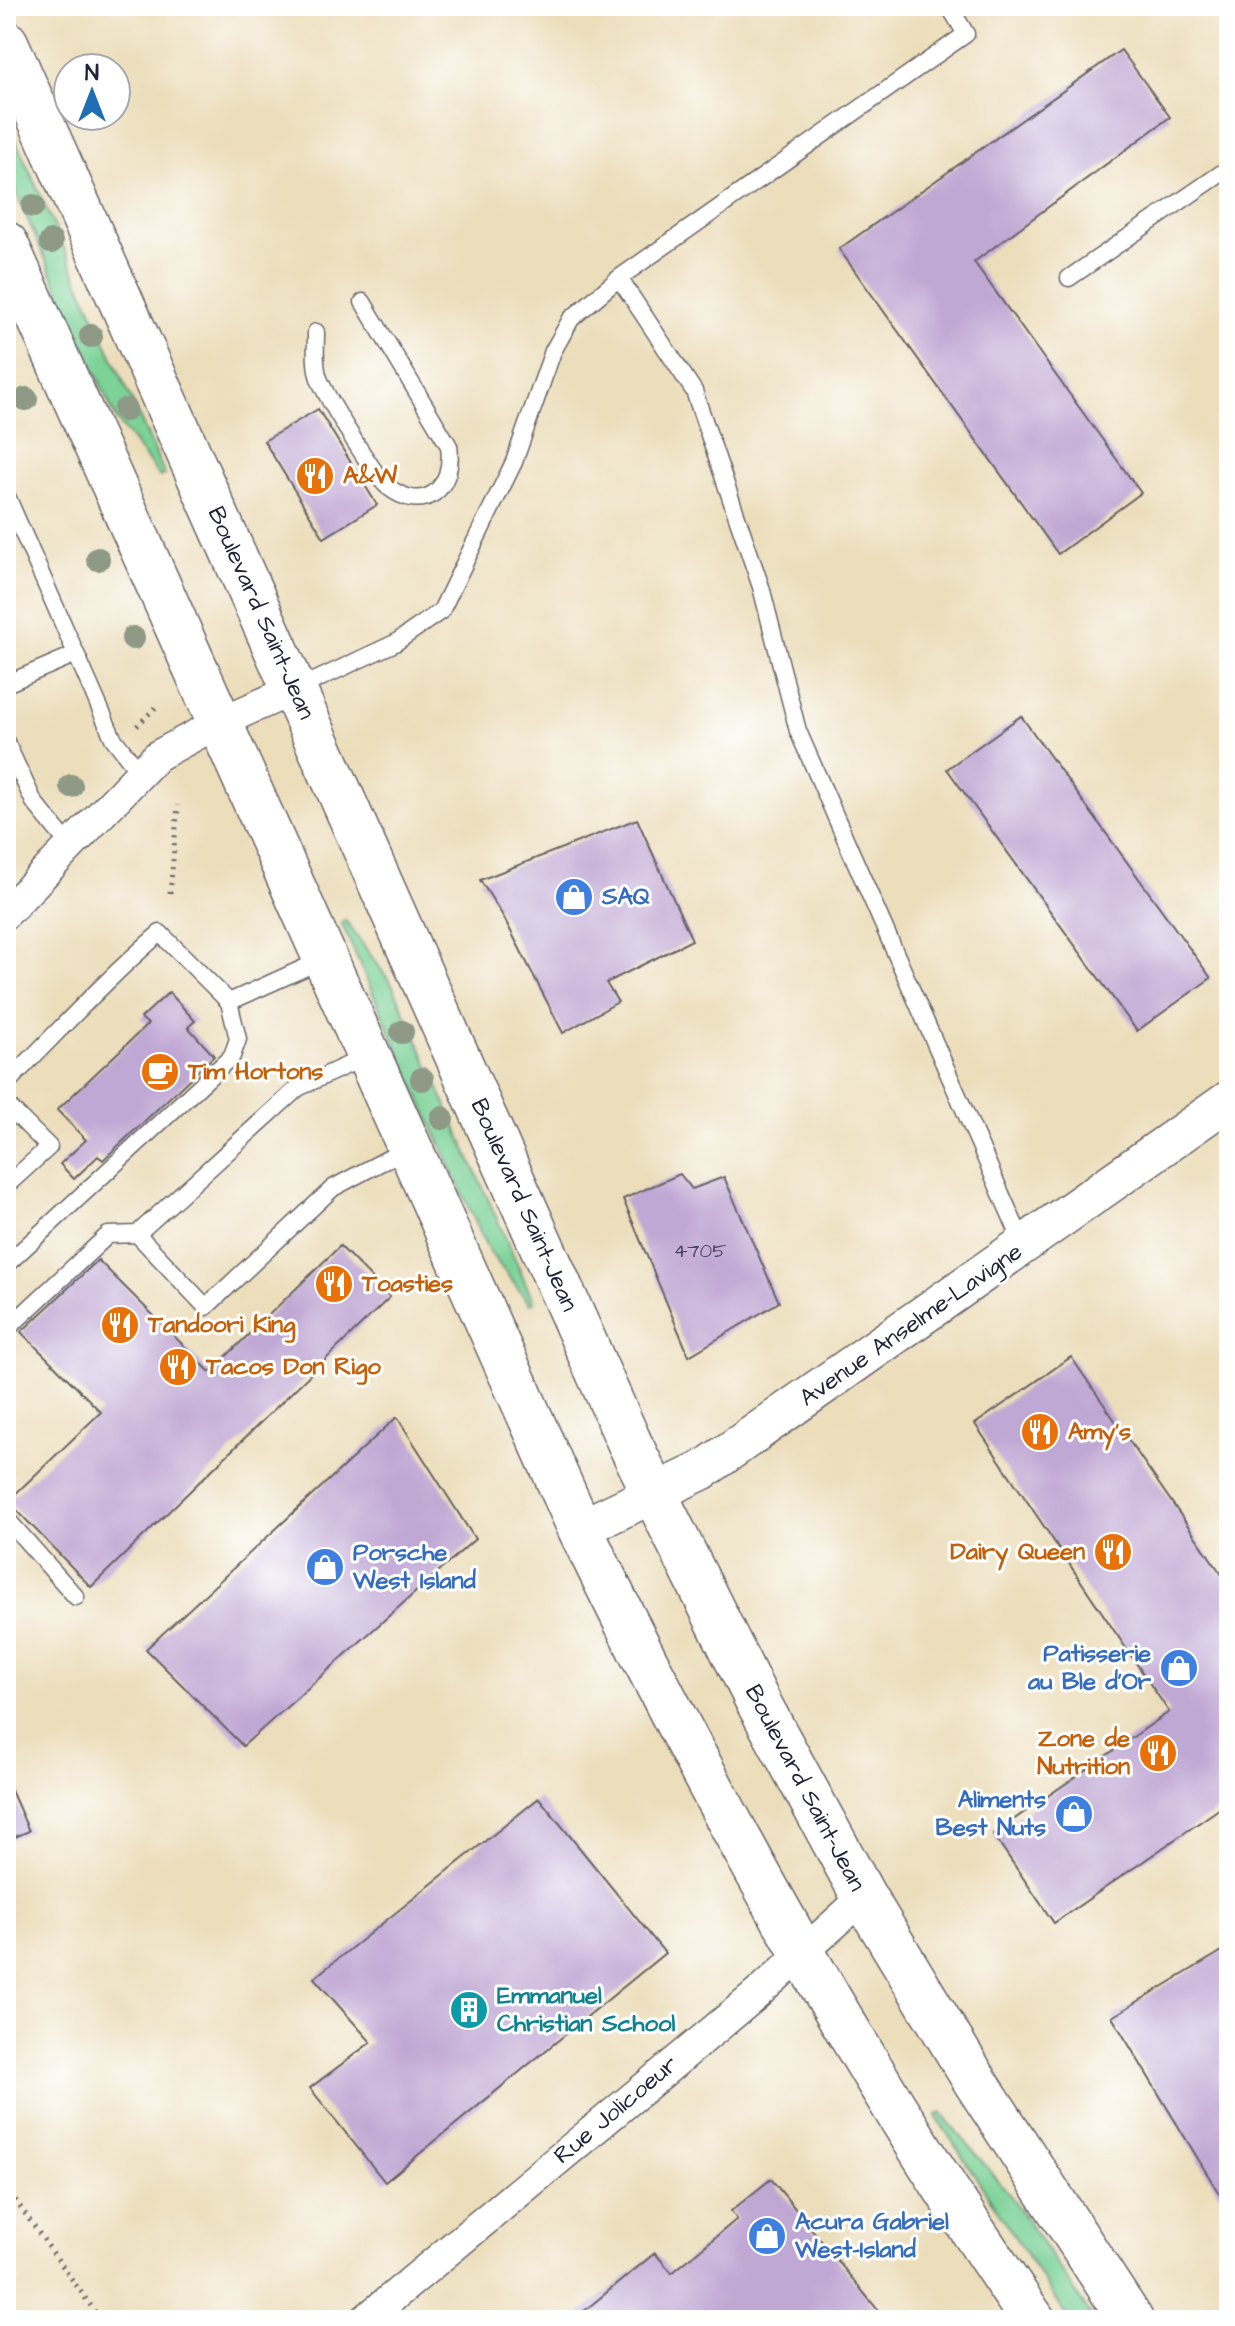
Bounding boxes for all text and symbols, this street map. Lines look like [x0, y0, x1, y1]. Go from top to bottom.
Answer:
north arrow [52, 52, 132, 132]
text: N [85, 58, 99, 89]
restaurant icon: A&W [294, 455, 336, 497]
place label: A&W [343, 459, 397, 493]
street label: Boulevard Saint-Jean [199, 501, 323, 725]
shop icon: SAQ [553, 876, 595, 918]
place label: SAQ [601, 880, 650, 914]
cafe icon: Tim Hortons [139, 1051, 181, 1093]
place label: Tim Hortons [187, 1055, 323, 1089]
street label: Boulevard Saint-Jean [462, 1093, 586, 1317]
street label: Avenue Anselme-Lavigne [793, 1235, 1030, 1416]
house number: 4705 [674, 1237, 726, 1265]
restaurant icon: Toasties [313, 1263, 355, 1305]
place label: Toasties [361, 1267, 453, 1301]
restaurant icon: Tandoori King [99, 1304, 141, 1346]
place label: Tandoori King [147, 1308, 296, 1343]
restaurant icon: Tacos Don Rigo [157, 1346, 199, 1388]
place label: Tacos Don Rigo [205, 1350, 381, 1385]
restaurant icon: Amy's [1019, 1411, 1061, 1453]
place label: Amy's [1068, 1415, 1131, 1451]
restaurant icon: Dairy Queen [1092, 1531, 1134, 1573]
place label: Dairy Queen [950, 1535, 1085, 1571]
place label: Porsche West Island [352, 1536, 477, 1598]
shop icon: Porsche West Island [304, 1546, 346, 1588]
place label: Patisserie au Ble d'Or [1027, 1637, 1152, 1699]
shop icon: Patisserie au Ble d'Or [1158, 1647, 1200, 1689]
street label: Boulevard Saint-Jean [736, 1679, 874, 1897]
place label: Zone de Nutrition [1037, 1722, 1130, 1784]
restaurant icon: Zone de Nutrition [1137, 1732, 1179, 1774]
place label: Aliments Best Nuts [936, 1783, 1046, 1845]
shop icon: Aliments Best Nuts [1053, 1793, 1095, 1835]
place label: Emmanuel Christian School [497, 1979, 675, 2041]
building icon: Emmanuel Christian School [448, 1989, 490, 2031]
street label: Rue Jolicoeur [547, 2048, 685, 2172]
place label: Acura Gabriel West-Island [794, 2205, 949, 2267]
shop icon: Acura Gabriel West-Island [746, 2215, 788, 2257]

